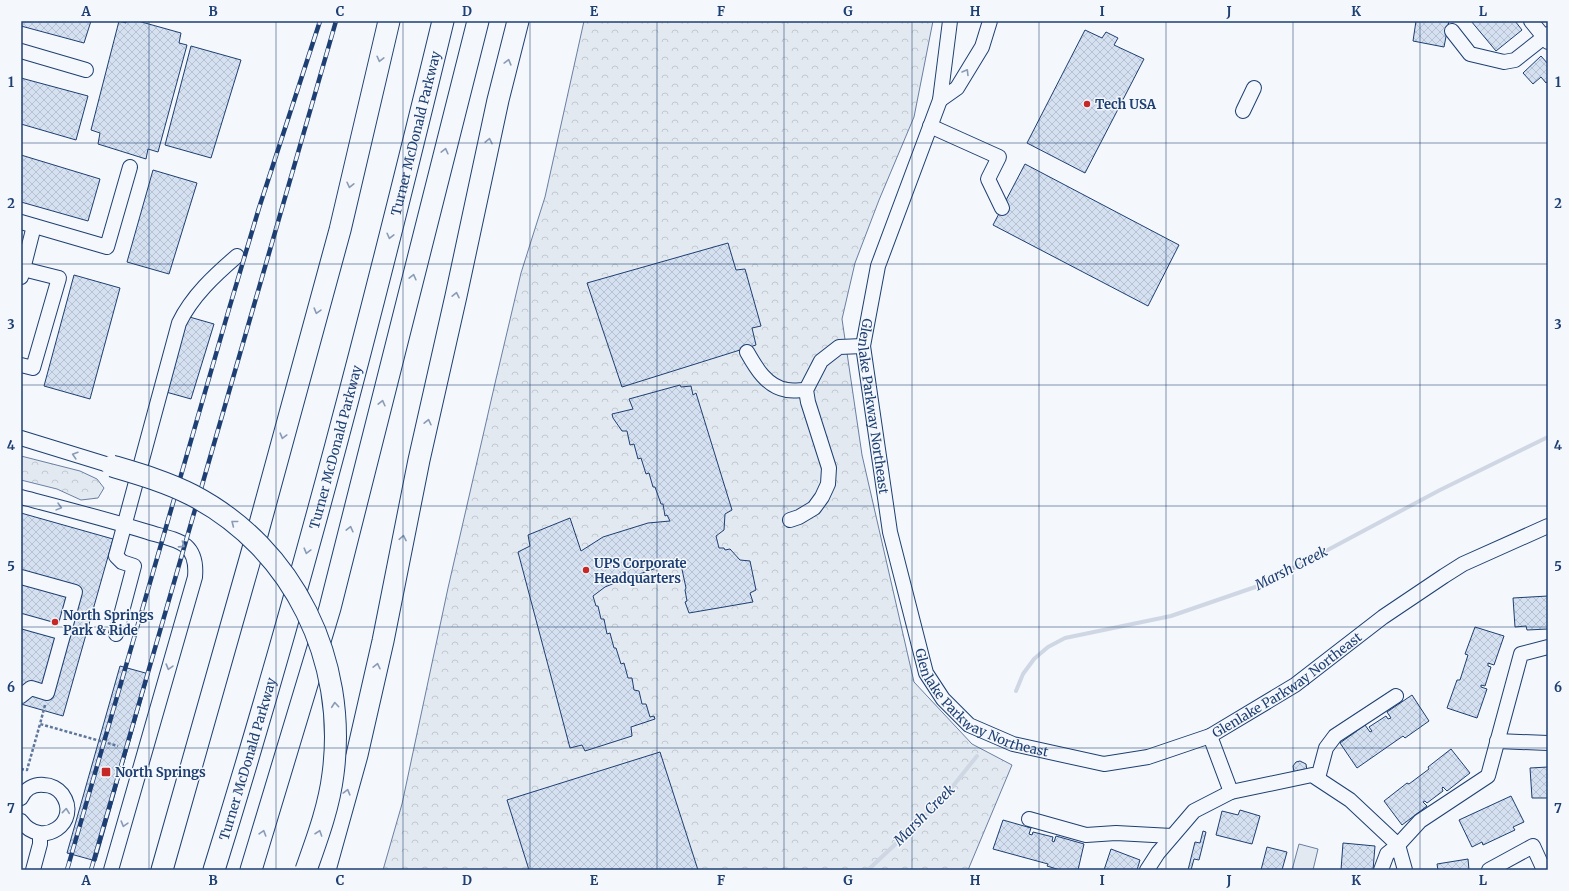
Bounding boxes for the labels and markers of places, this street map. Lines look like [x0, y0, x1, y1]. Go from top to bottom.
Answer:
place label: Tech USA [1095, 96, 1157, 113]
marker: Tech USA [1082, 99, 1092, 109]
place label: UPS Corporate Headquarters [594, 555, 687, 587]
marker: UPS Corporate Headquarters [581, 565, 591, 575]
place label: North Springs Park & Ride [63, 607, 154, 639]
marker: North Springs Park & Ride [50, 617, 60, 627]
place label: North Springs [115, 764, 206, 781]
marker: North Springs [100, 766, 112, 778]

